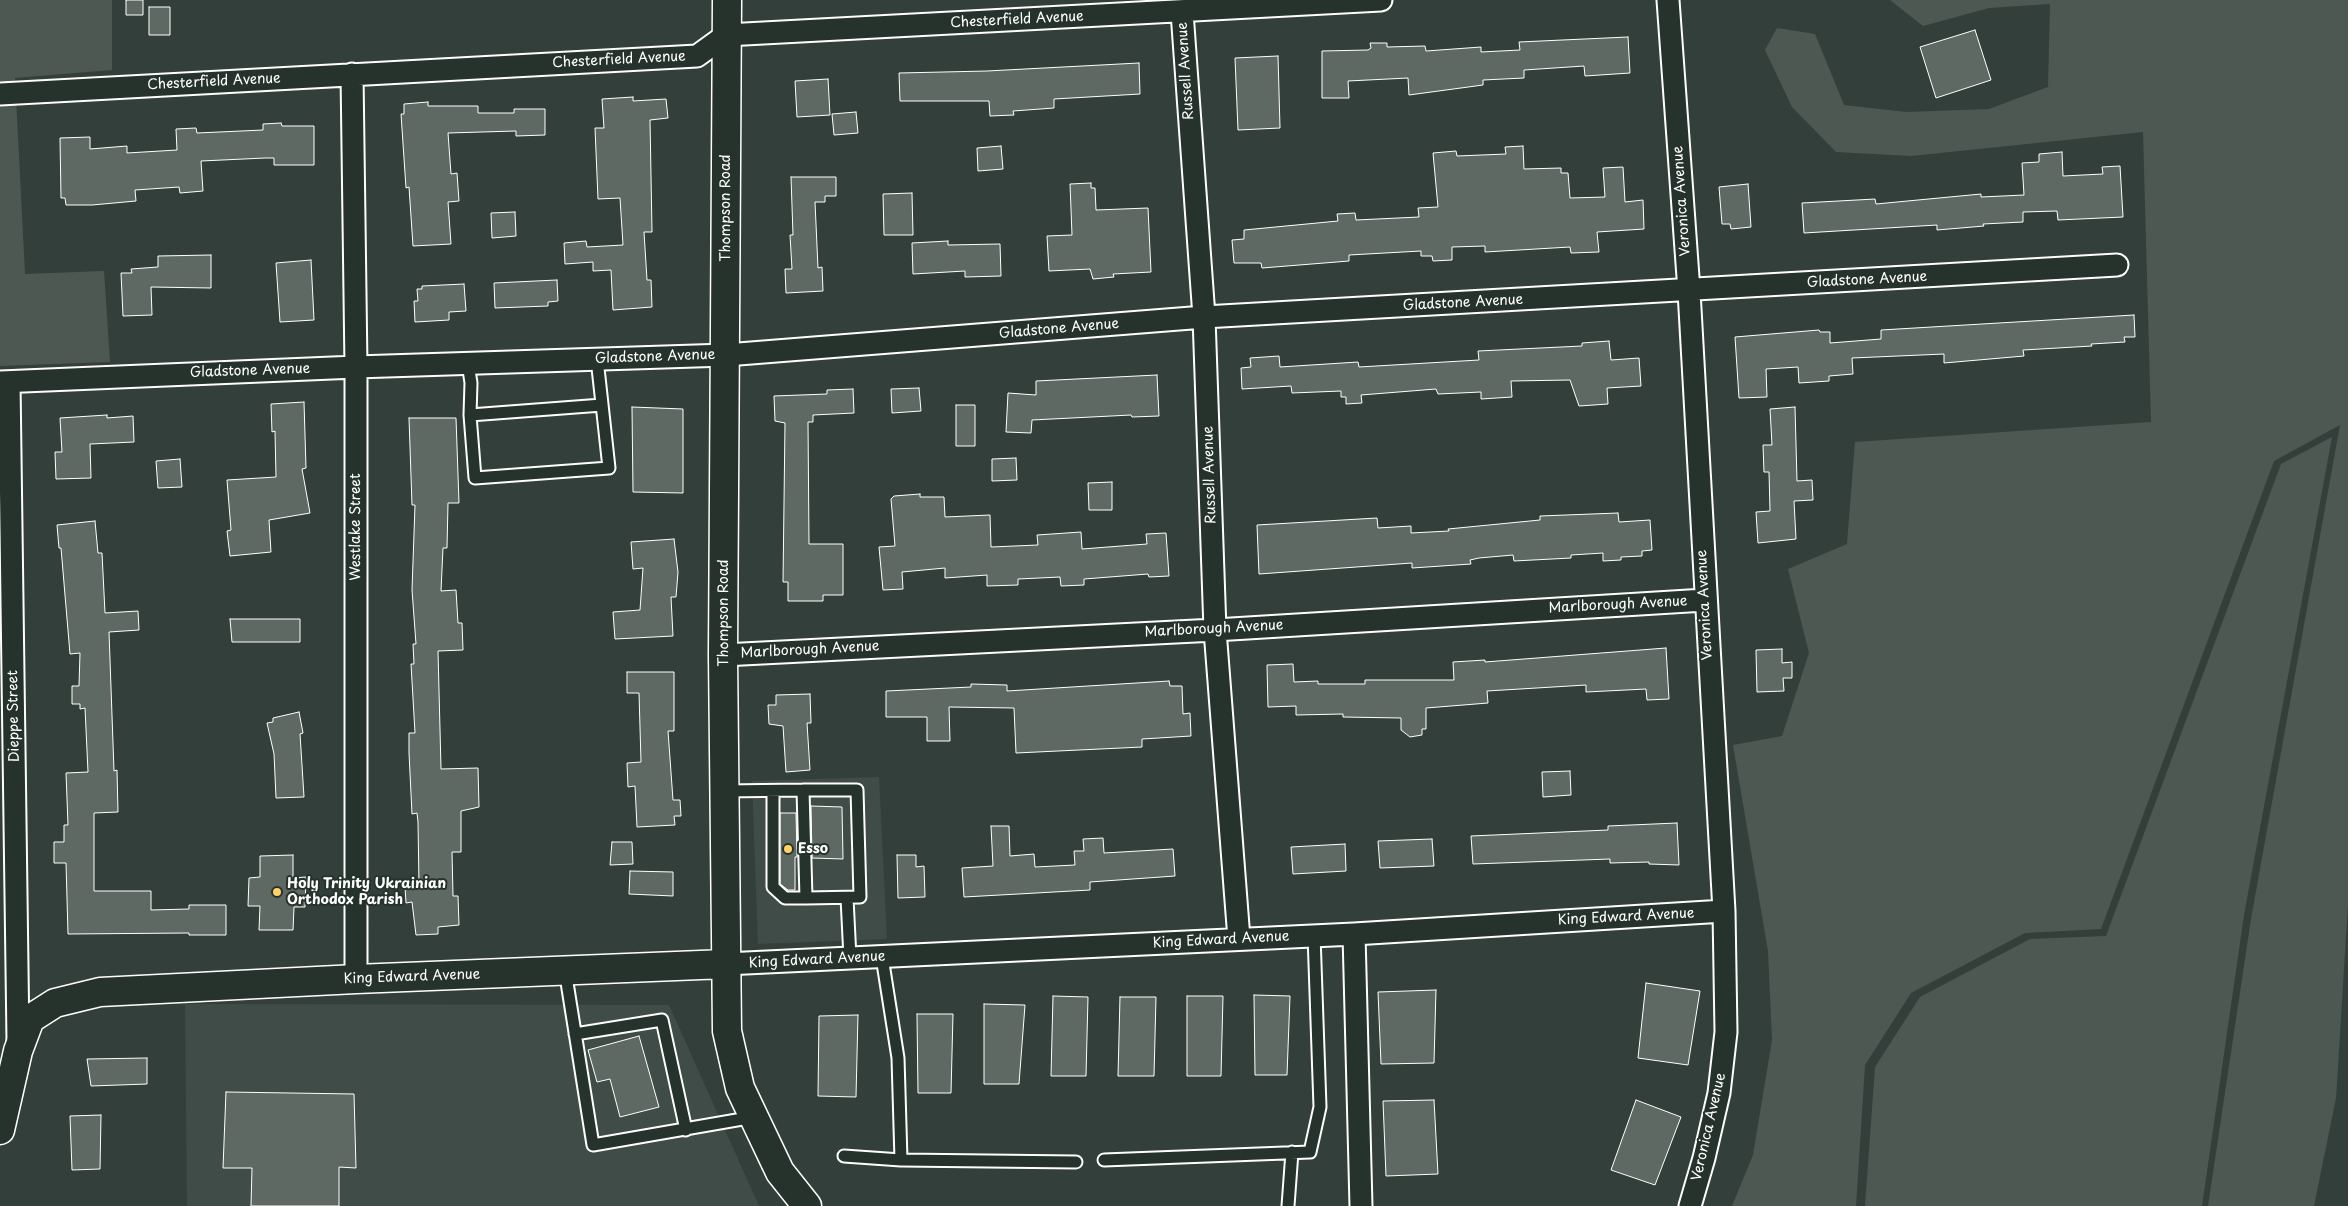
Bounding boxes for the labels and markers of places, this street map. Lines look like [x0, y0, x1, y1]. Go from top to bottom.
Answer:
place label: Esso [798, 841, 828, 857]
marker: Esso [782, 843, 794, 855]
place label: Holy Trinity Ukrainian Orthodox Parish [287, 876, 446, 909]
marker: Holy Trinity Ukrainian Orthodox Parish [271, 886, 283, 898]

